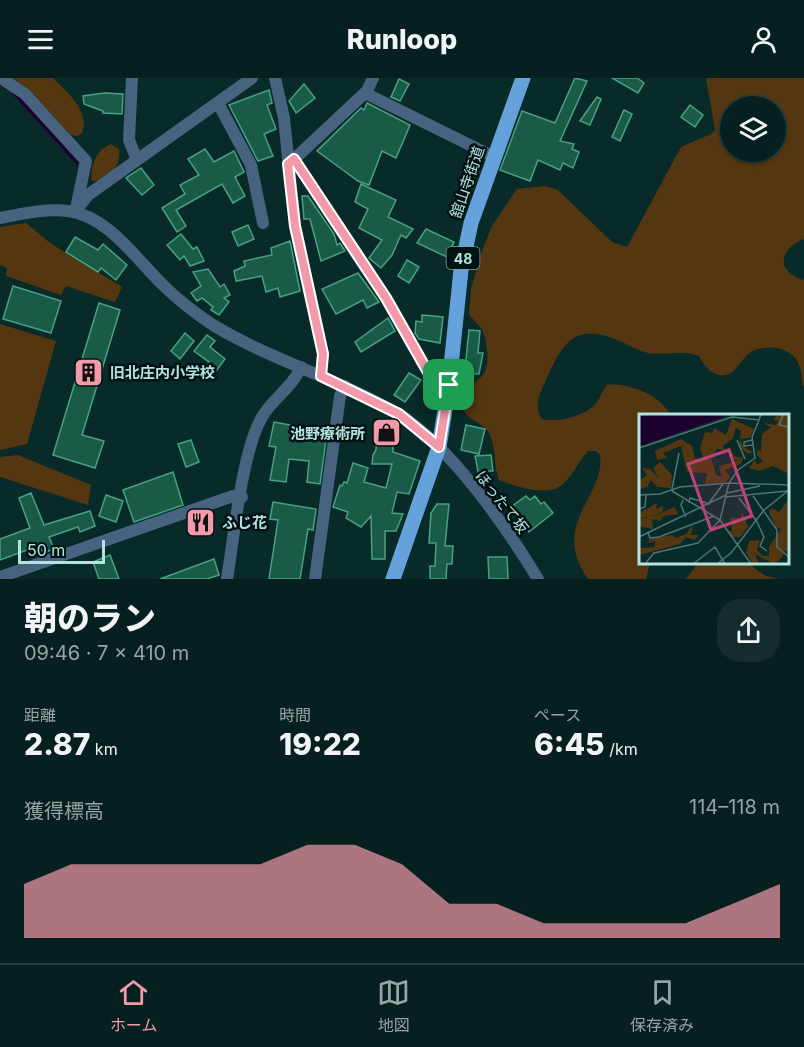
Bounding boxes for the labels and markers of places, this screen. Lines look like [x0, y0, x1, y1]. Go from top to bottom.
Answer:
building icon: 旧北庄内小学校 [73, 356, 105, 388]
pin [423, 359, 474, 410]
place label: 旧北庄内小学校 [110, 363, 215, 382]
shop icon: 池野療術所 [370, 417, 402, 449]
place label: 池野療術所 [290, 424, 365, 443]
restaurant icon: ふじ花 [185, 506, 217, 538]
place label: ふじ花 [222, 513, 267, 532]

